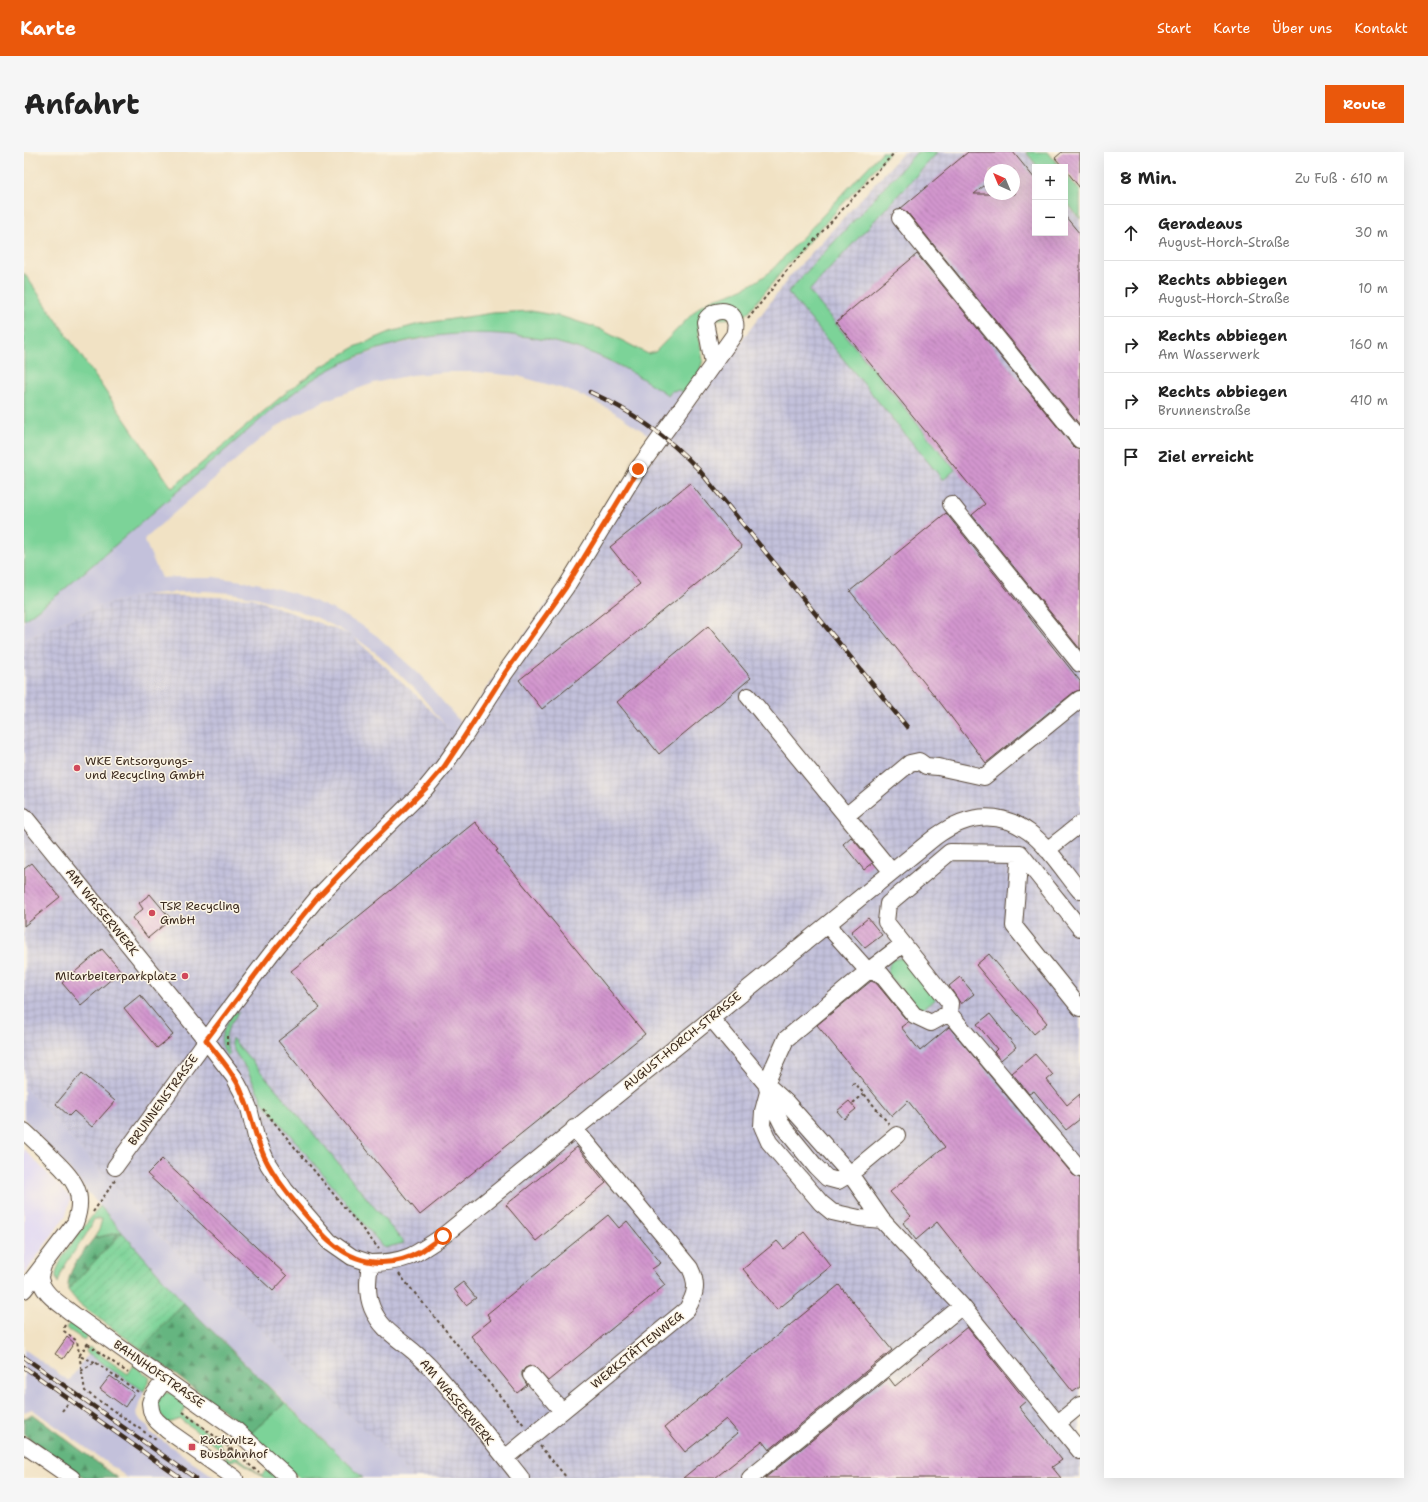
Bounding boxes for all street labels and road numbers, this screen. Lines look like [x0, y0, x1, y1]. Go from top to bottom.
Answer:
street label: AM WASSERWERK [62, 865, 142, 959]
street label: AUGUST-HORCH-STRASSE [619, 988, 745, 1094]
street label: BRUNNENSTRASSE [124, 1051, 202, 1149]
street label: WERKSTÄTTENWEG [587, 1308, 687, 1392]
street label: BAHNHOFSTRASSE [110, 1336, 208, 1412]
street label: AM WASSERWERK [416, 1356, 498, 1449]

